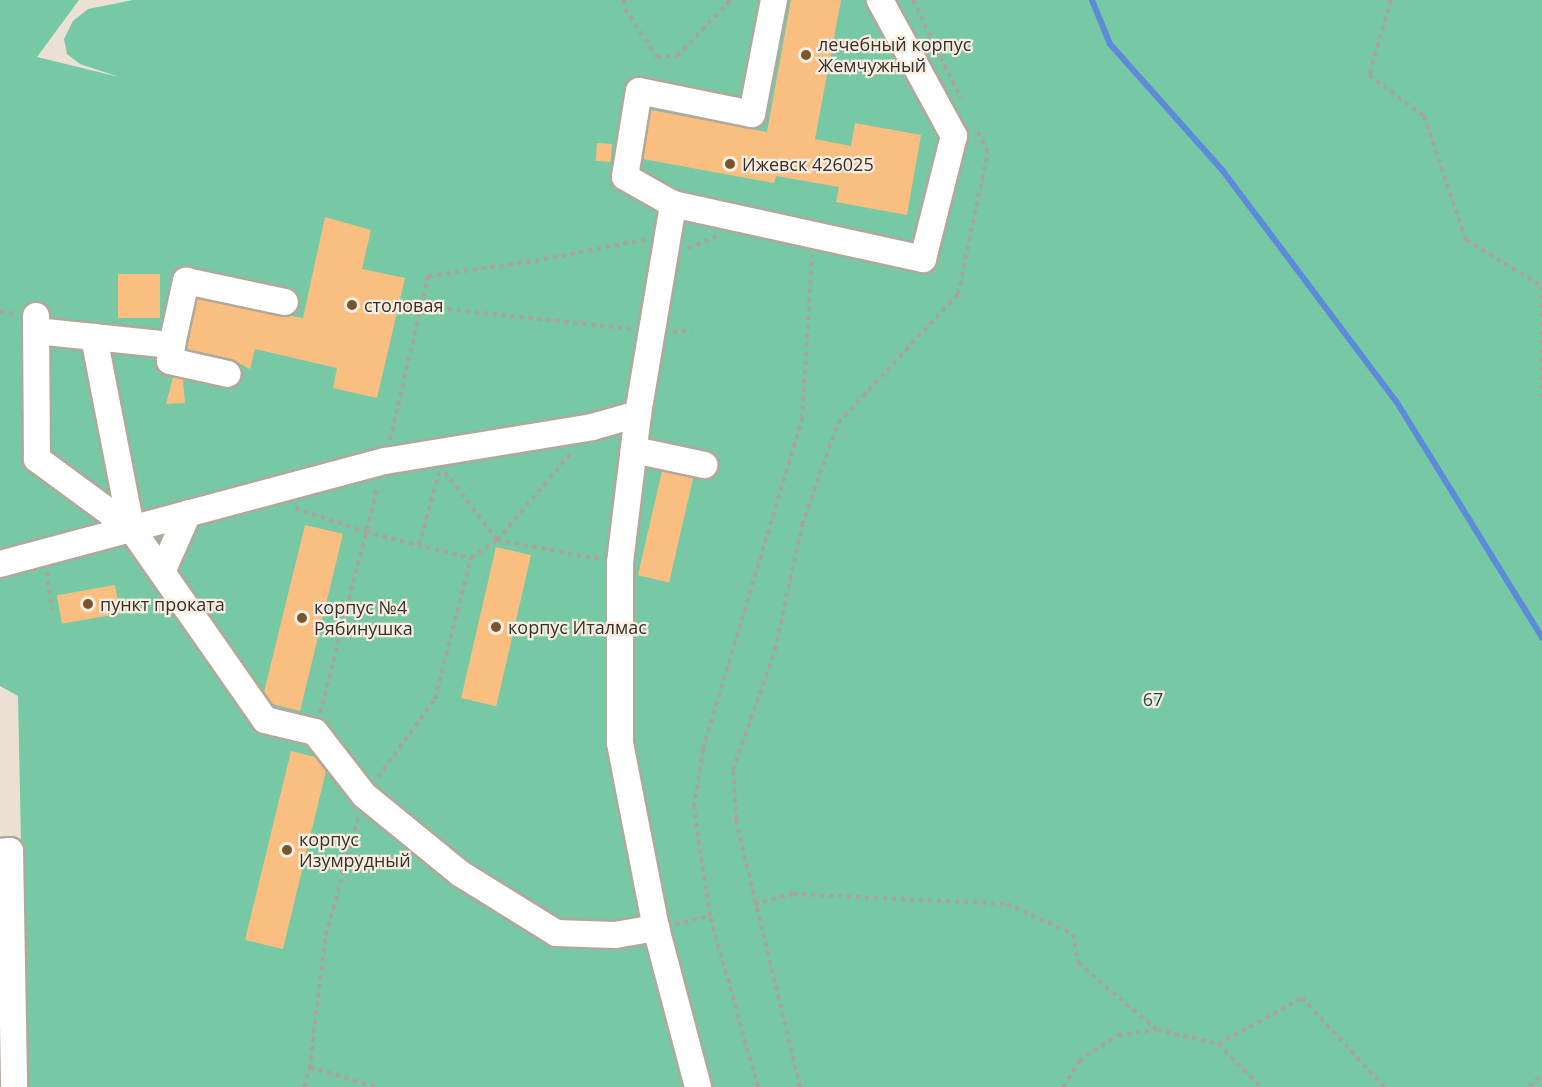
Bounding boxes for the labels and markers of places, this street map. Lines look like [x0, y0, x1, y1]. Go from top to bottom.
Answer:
place label: лечебный корпус Жемчужный [818, 34, 971, 76]
marker: лечебный корпус Жемчужный [799, 48, 813, 62]
place label: Ижевск 426025 [742, 153, 874, 175]
marker: Ижевск 426025 [723, 157, 737, 171]
place label: столовая [364, 294, 443, 316]
marker: столовая [345, 298, 359, 312]
place label: пункт проката [100, 593, 225, 615]
marker: пункт проката [81, 597, 95, 611]
place label: корпус №4 Рябинушка [314, 597, 413, 640]
marker: корпус №4 Рябинушка [295, 611, 309, 625]
place label: корпус Италмас [508, 616, 647, 638]
marker: корпус Италмас [489, 620, 503, 634]
place label: корпус Изумрудный [299, 829, 411, 872]
marker: корпус Изумрудный [280, 843, 294, 857]

